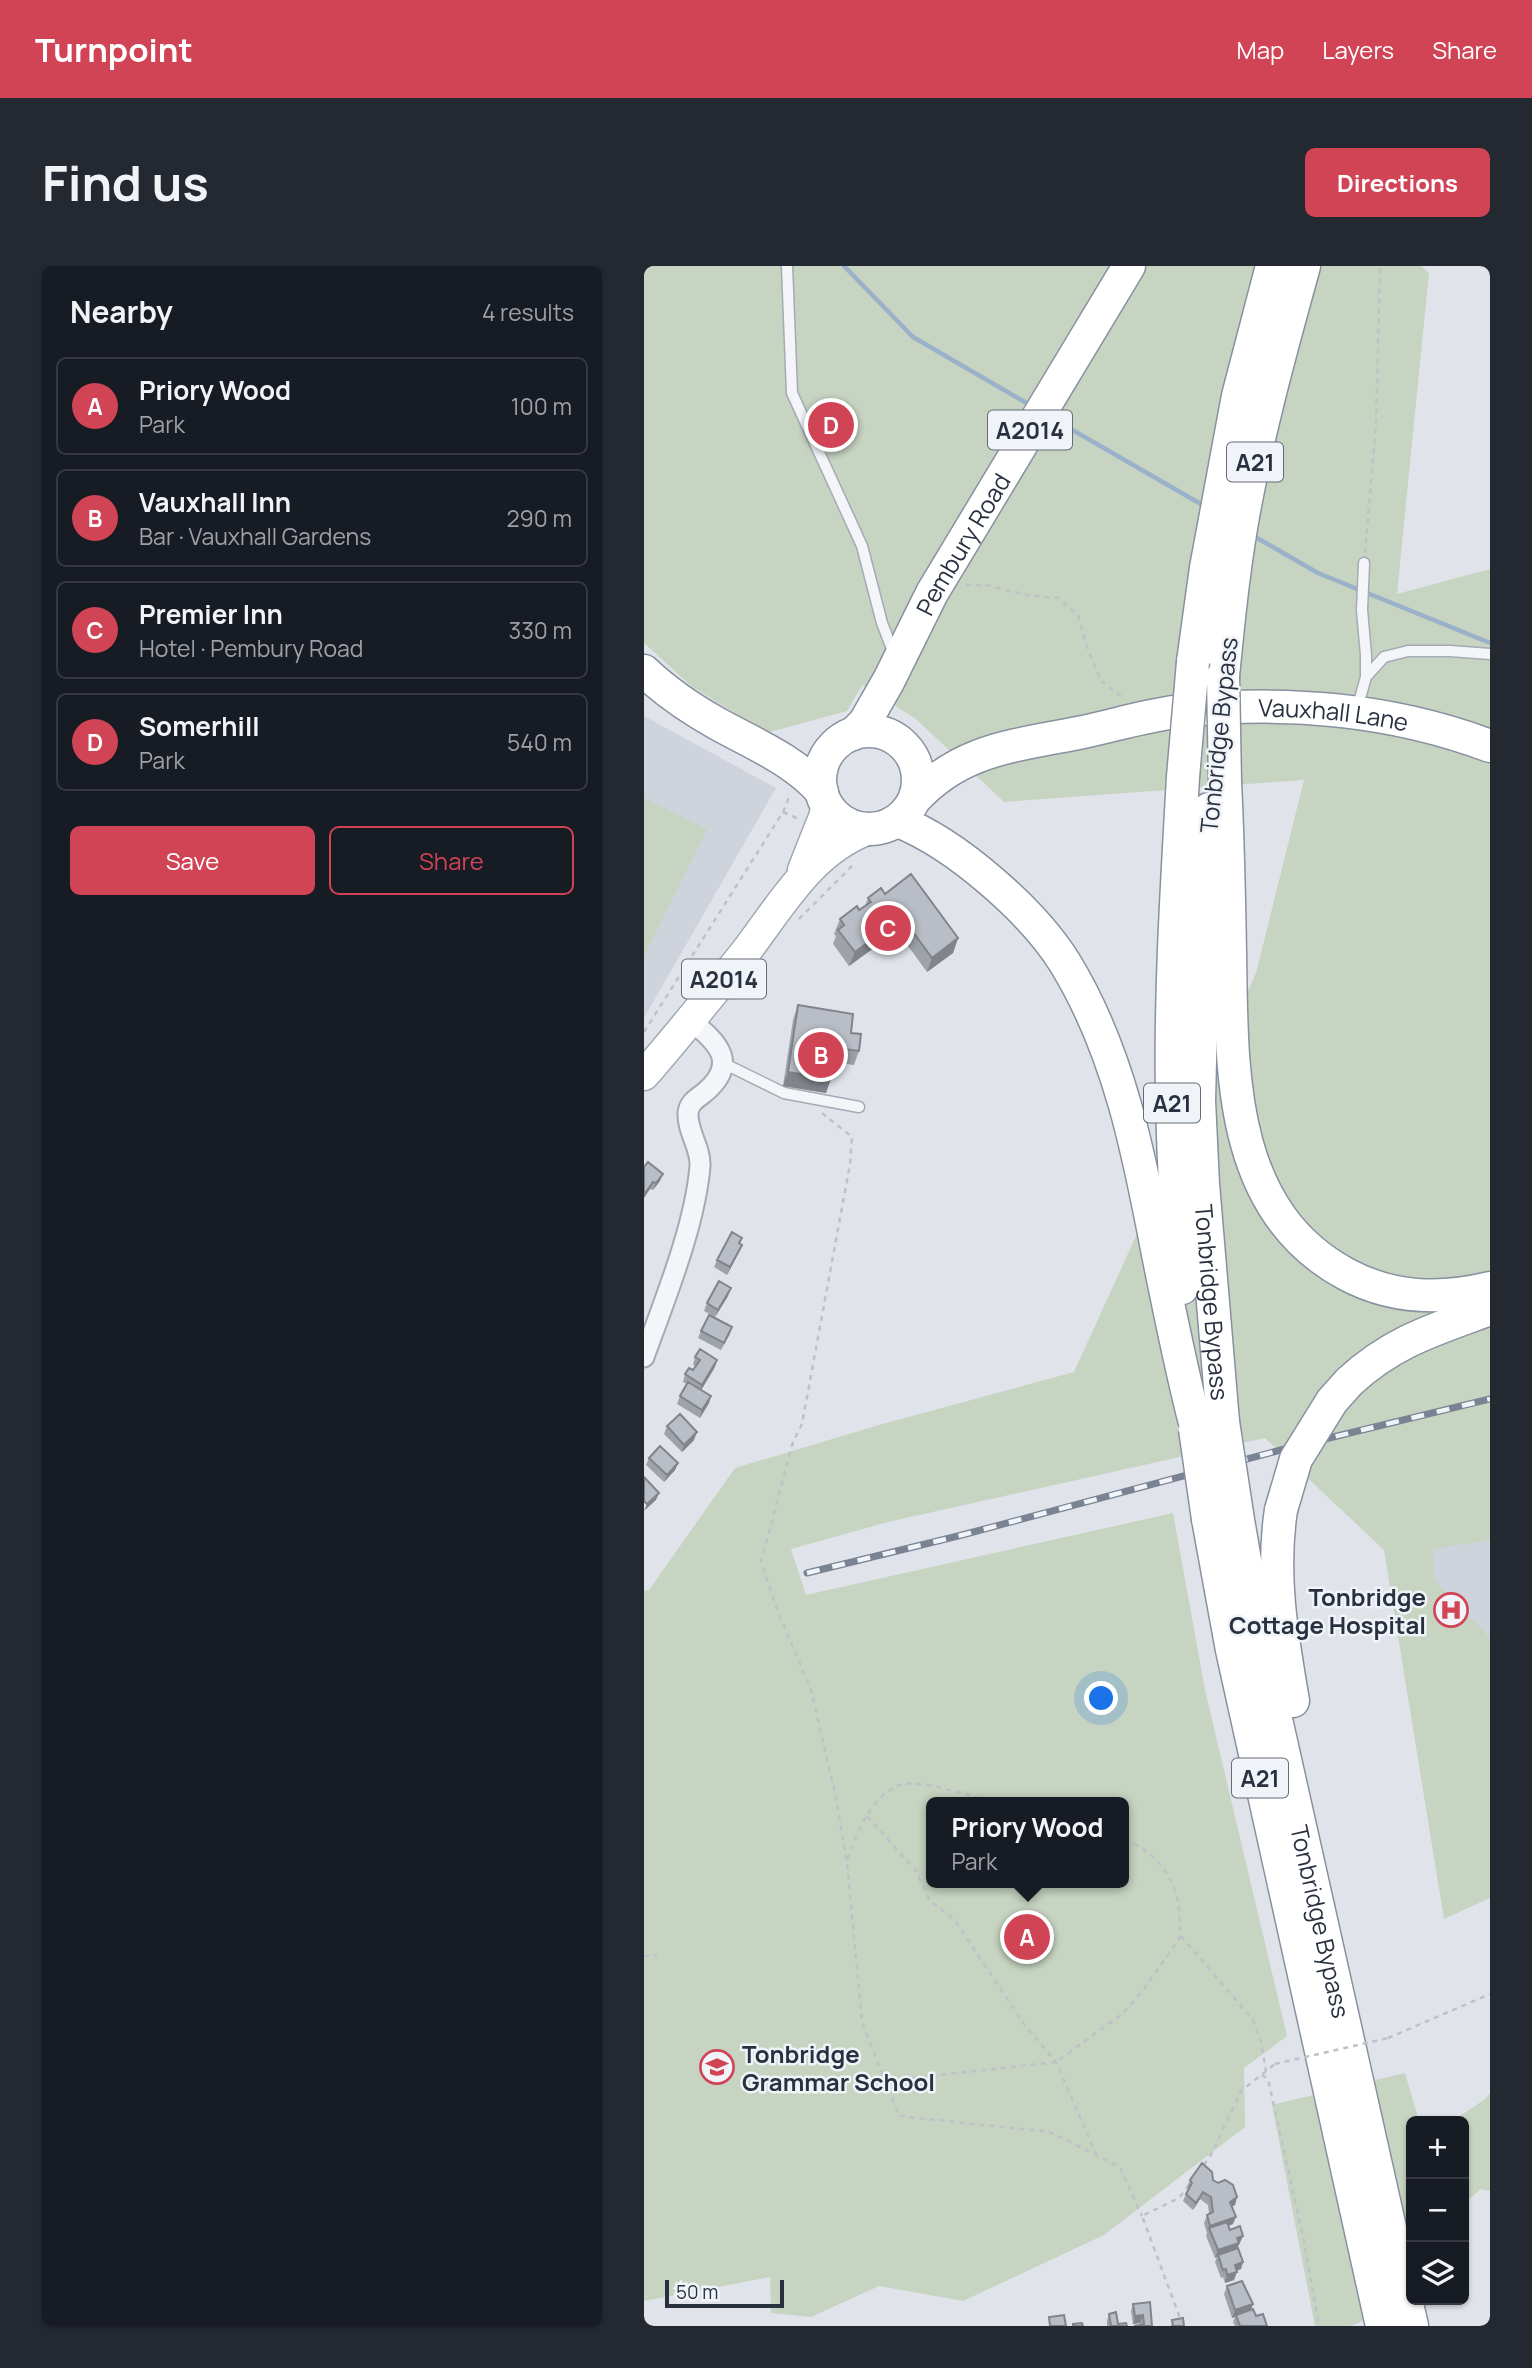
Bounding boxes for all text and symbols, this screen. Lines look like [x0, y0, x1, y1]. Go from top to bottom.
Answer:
text: Turnpoint [35, 27, 193, 72]
text: Map [1237, 33, 1284, 66]
text: Layers [1322, 33, 1394, 66]
text: Share [1432, 33, 1497, 66]
button: Directions [1305, 148, 1490, 217]
text: Find us [42, 149, 209, 216]
text: Nearby [70, 291, 173, 332]
text: 4 results [482, 296, 574, 328]
text: Priory Wood [139, 372, 291, 408]
text: A [87, 390, 103, 422]
text: 100 m [511, 390, 572, 422]
pin: D [808, 399, 854, 451]
text: Park [139, 408, 185, 440]
road number: A2014 [988, 410, 1072, 449]
road number: A21 [1227, 442, 1283, 482]
street label: Pembury Road [907, 467, 1017, 620]
text: Vauxhall Inn [139, 484, 291, 520]
text: B [88, 502, 102, 534]
text: 290 m [506, 502, 572, 534]
text: Bar · Vauxhall Gardens [139, 520, 371, 552]
text: Premier Inn [139, 596, 283, 632]
text: C [87, 614, 104, 646]
text: 330 m [508, 614, 572, 646]
text: Hotel · Pembury Road [139, 632, 363, 664]
street label: Tonbridge Bypass [1191, 635, 1245, 835]
street label: Vauxhall Lane [1258, 690, 1412, 738]
text: Somerhill [139, 708, 260, 744]
text: D [87, 726, 103, 758]
text: 540 m [507, 726, 572, 758]
text: Park [139, 744, 185, 776]
button: Save [70, 826, 315, 895]
button: Share [329, 826, 574, 895]
pin: C [865, 902, 911, 954]
road number: A2014 [682, 960, 766, 999]
pin: B [798, 1029, 844, 1081]
road number: A21 [1144, 1084, 1200, 1122]
street label: Tonbridge Bypass [1188, 1203, 1238, 1402]
place label: Tonbridge Cottage Hospital [1229, 1580, 1426, 1641]
hospital icon: Tonbridge Cottage Hospital [1432, 1591, 1470, 1629]
your location [1084, 1681, 1118, 1715]
road number: A21 [1232, 1758, 1288, 1798]
popup [926, 1797, 1129, 1888]
text: Priory Wood [951, 1809, 1104, 1845]
street label: Tonbridge Bypass [1284, 1822, 1359, 2021]
text: Park [951, 1845, 997, 1877]
pin: A [1004, 1911, 1050, 1963]
place label: Tonbridge Grammar School [742, 2037, 935, 2098]
school or university icon: Tonbridge Grammar School [698, 2048, 736, 2086]
map controls [1406, 2116, 1469, 2305]
button: + [1406, 2116, 1469, 2179]
button: − [1406, 2179, 1469, 2242]
button: layers [1406, 2242, 1469, 2305]
scale bar [665, 2277, 784, 2309]
text: 50 m [676, 2279, 718, 2305]

